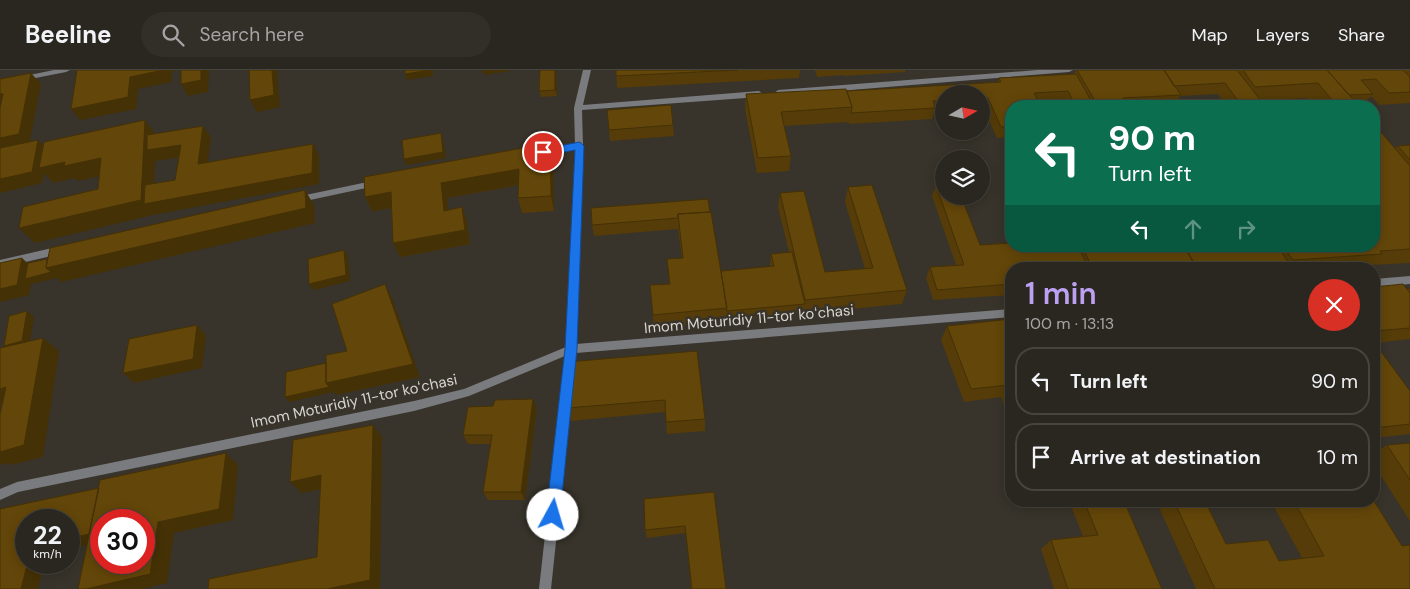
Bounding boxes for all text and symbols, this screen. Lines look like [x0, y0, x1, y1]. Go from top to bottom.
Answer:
search box [141, 12, 491, 57]
text: Beeline [25, 19, 111, 50]
icon: search [159, 21, 187, 49]
text: Search here [199, 22, 304, 47]
text: Map [1192, 23, 1228, 47]
text: Layers [1256, 23, 1310, 47]
text: Share [1338, 23, 1385, 47]
north arrow [935, 85, 990, 140]
map controls [935, 85, 990, 205]
text: 90 m [1108, 115, 1196, 161]
icon: left [1025, 120, 1090, 185]
pin [522, 131, 564, 173]
icon: arrive [529, 138, 557, 166]
button: layers [935, 150, 990, 205]
text: Turn left [1108, 159, 1192, 188]
icon: left [1126, 215, 1154, 243]
icon: ahead [1179, 215, 1207, 243]
icon: right [1232, 215, 1260, 243]
text: 1 min [1025, 274, 1097, 313]
button: close [1308, 279, 1360, 331]
street label: Imom Moturidiy 11-tor koʻchasi [643, 300, 855, 338]
text: 100 m · 13:13 [1025, 313, 1114, 334]
icon: left [1027, 367, 1055, 395]
street label: Imom Moturidiy 11-tor koʻchasi [249, 369, 459, 433]
text: Turn left [1070, 369, 1148, 394]
text: 90 m [1311, 369, 1358, 394]
icon: arrive [1027, 443, 1055, 471]
text: Arrive at destination [1070, 445, 1261, 470]
text: 10 m [1317, 445, 1358, 470]
position arrow [526, 488, 578, 540]
speed limit sign: 30 [90, 509, 155, 574]
text: 22 [33, 519, 62, 552]
text: km/h [33, 546, 62, 562]

